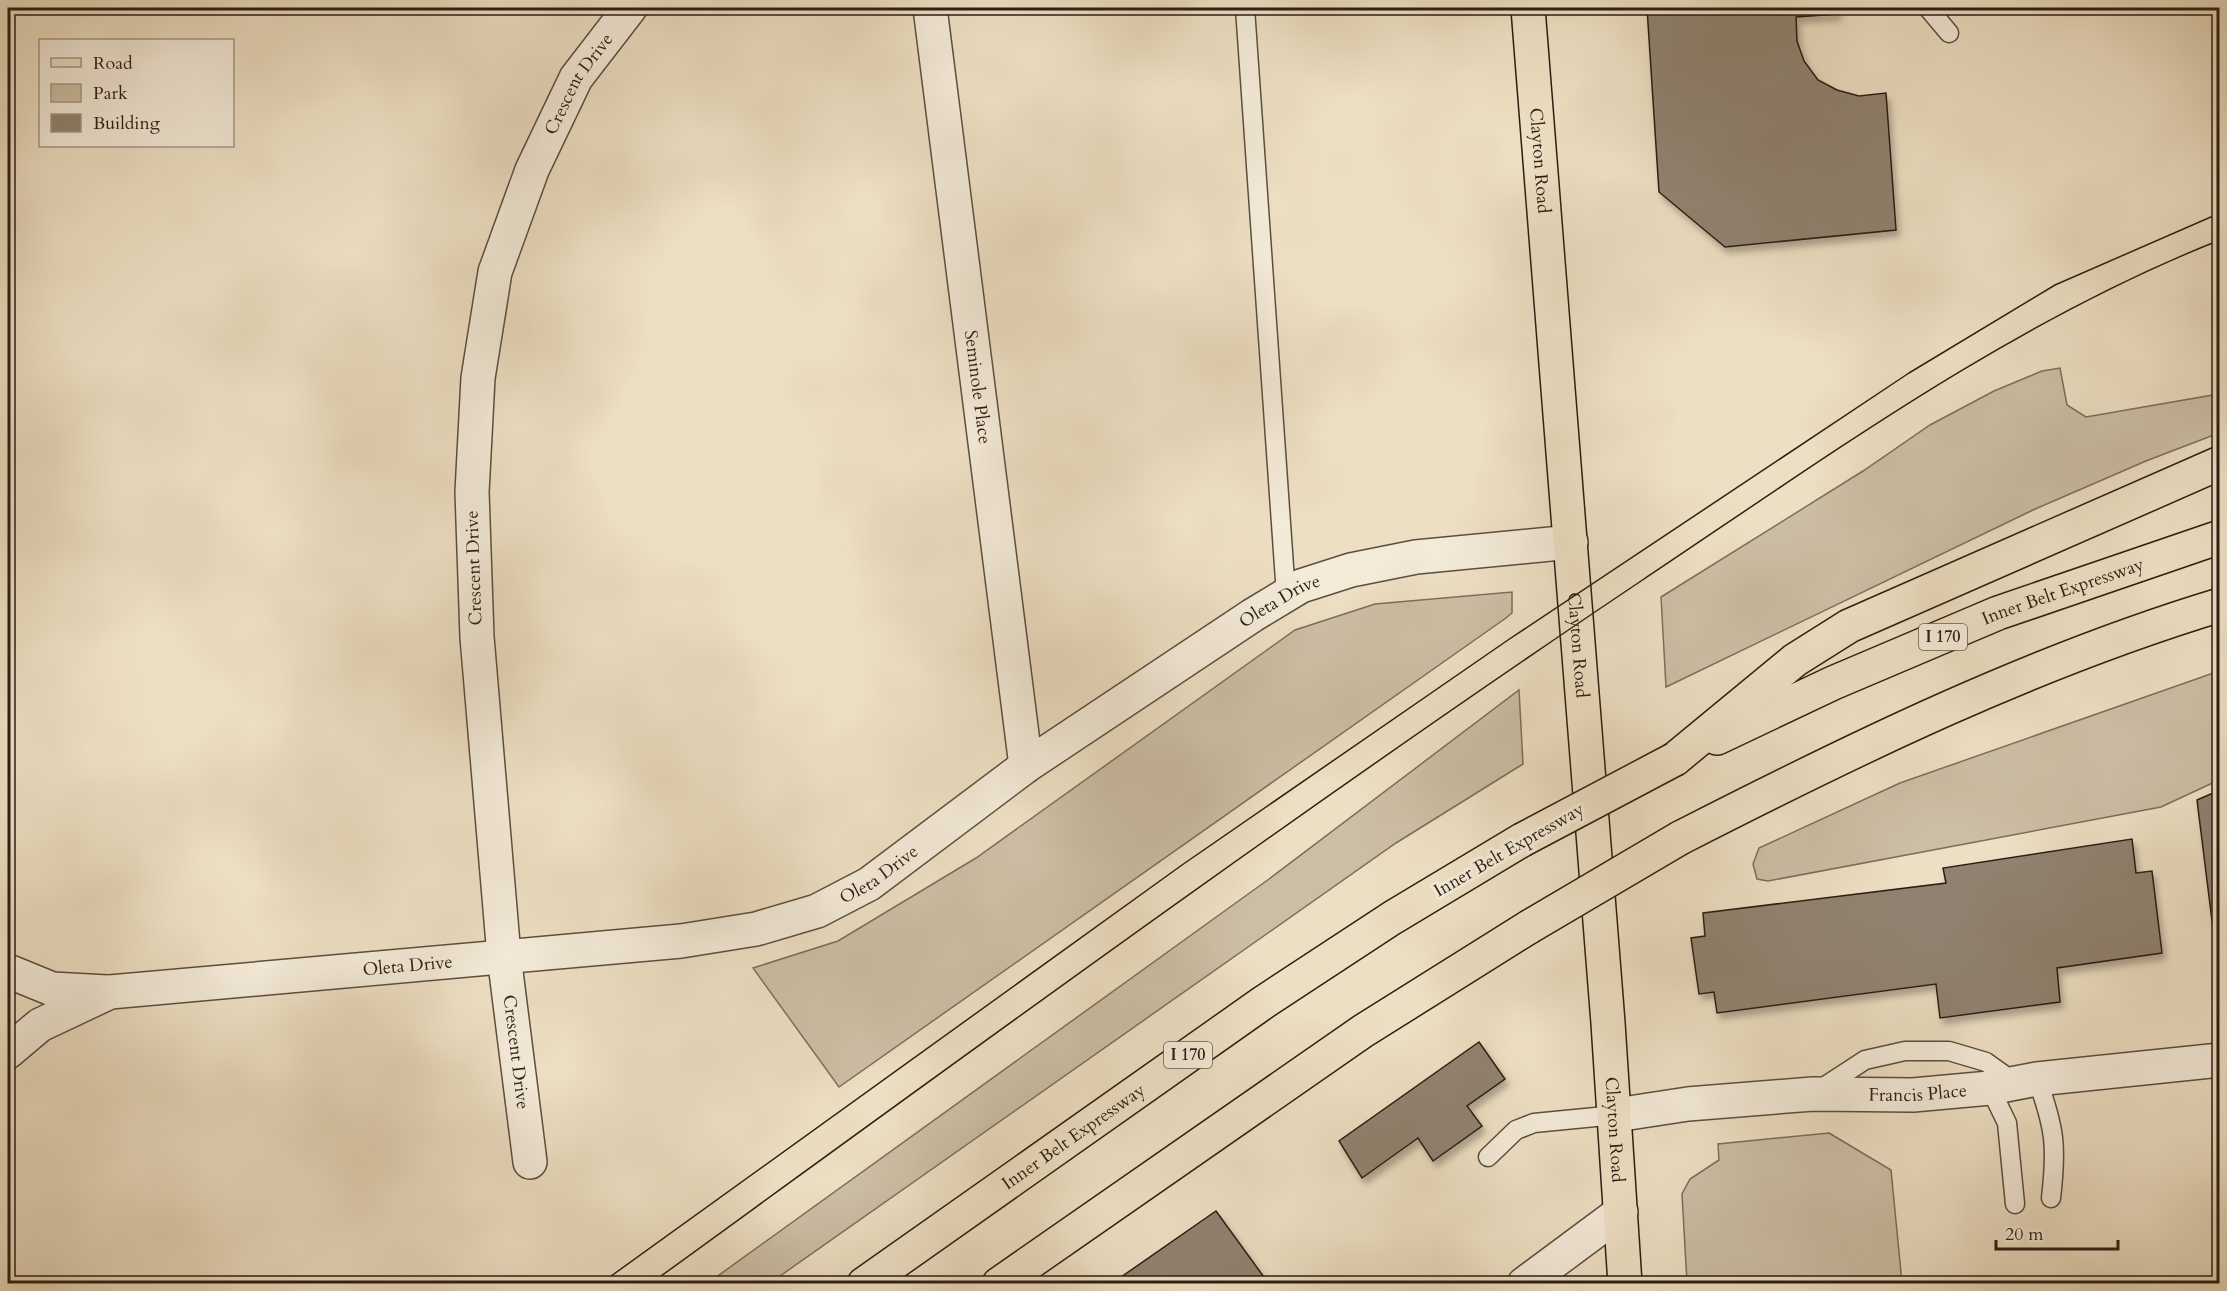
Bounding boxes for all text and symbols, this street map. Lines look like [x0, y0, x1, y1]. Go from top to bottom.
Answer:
street label: Crescent Drive [538, 28, 619, 139]
legend [39, 39, 234, 147]
text: Road [93, 51, 133, 76]
text: Park [93, 81, 128, 106]
street label: Clayton Road [1523, 107, 1557, 215]
text: Building [93, 111, 161, 136]
street label: Seminole Place [958, 329, 998, 445]
street label: Crescent Drive [459, 510, 489, 626]
street label: Inner Belt Expressway [1978, 551, 2148, 631]
street label: Oleta Drive [1234, 568, 1323, 634]
street label: Clayton Road [1562, 591, 1595, 699]
road number: I 170 [1919, 624, 1967, 650]
street label: Inner Belt Expressway [1429, 796, 1589, 903]
street label: Oleta Drive [835, 839, 923, 910]
street label: Oleta Drive [362, 949, 454, 982]
street label: Crescent Drive [497, 993, 535, 1111]
road number: I 170 [1164, 1042, 1212, 1068]
street label: Clayton Road [1599, 1076, 1631, 1184]
street label: Inner Belt Expressway [997, 1077, 1150, 1196]
street label: Francis Place [1868, 1078, 1968, 1108]
scale bar [1996, 1213, 2118, 1251]
text: 20 m [2005, 1222, 2044, 1247]

